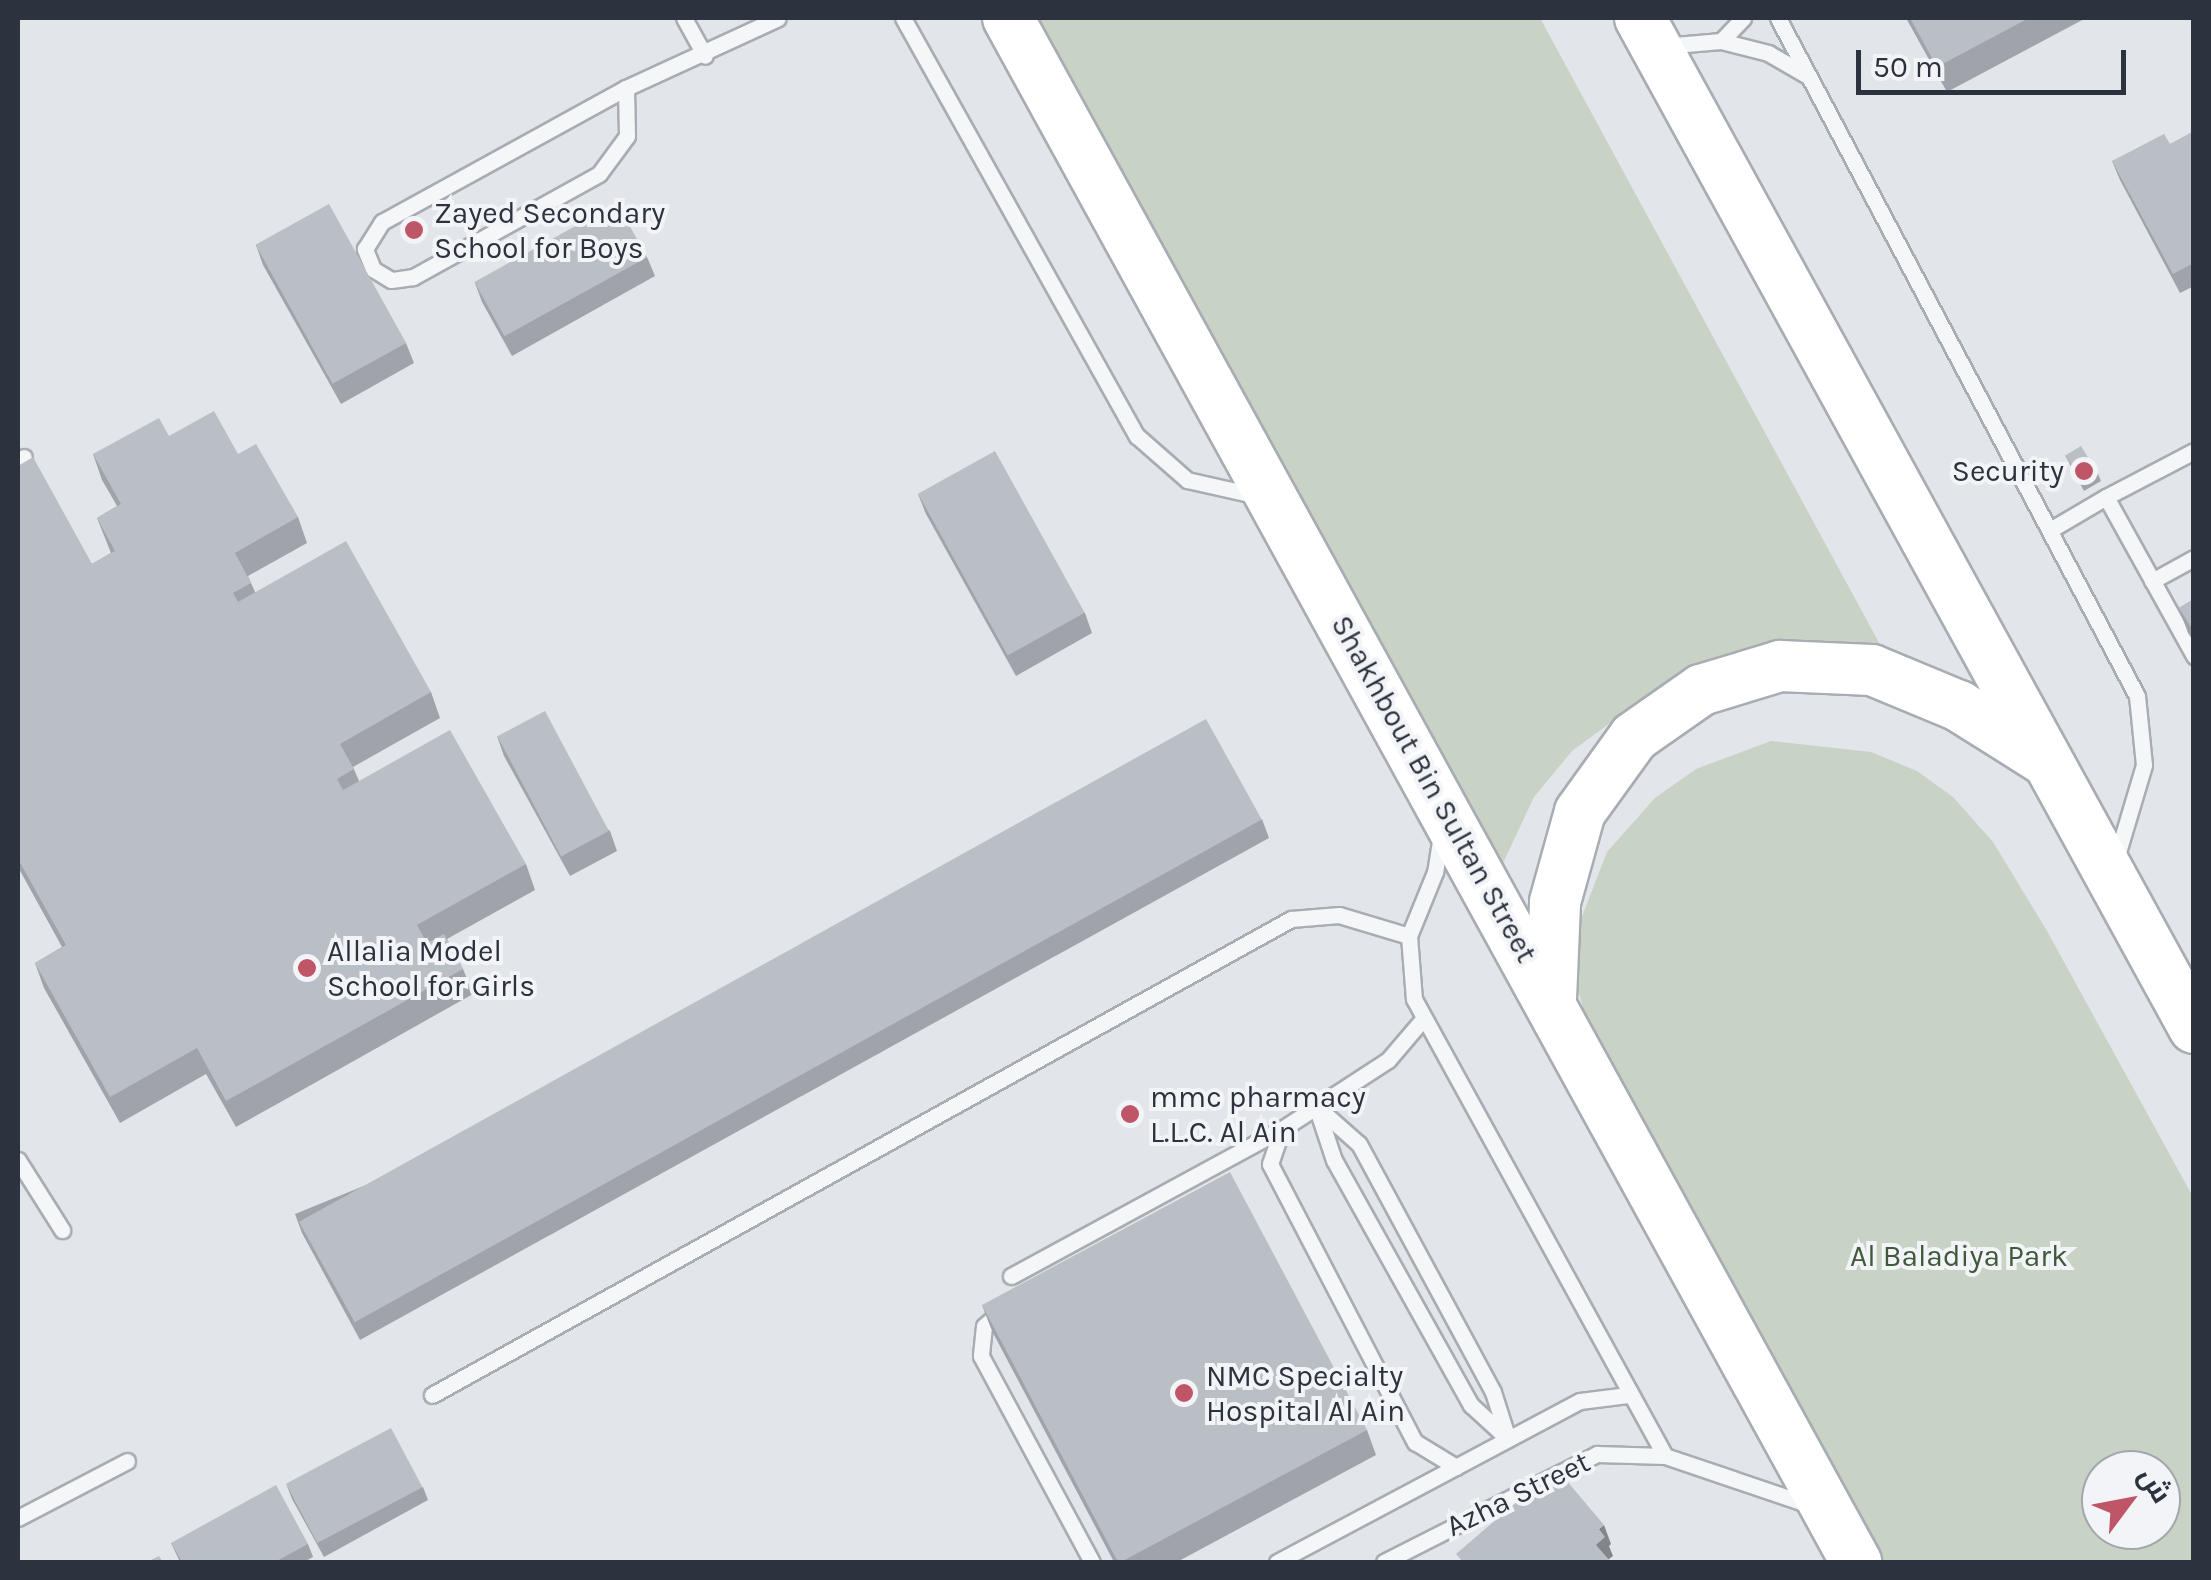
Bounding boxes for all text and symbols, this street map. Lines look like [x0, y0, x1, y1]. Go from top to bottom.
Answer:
scale bar [1861, 30, 2131, 92]
text: 50 m [1873, 49, 1943, 85]
place label: Zayed Secondary School for Boys [434, 195, 665, 266]
marker: Zayed Secondary School for Boys [403, 219, 425, 241]
place label: Security [1952, 453, 2064, 489]
marker: Security [2073, 460, 2095, 482]
street label: Shakhbout Bin Sultan Street [1323, 609, 1545, 969]
place label: Allalia Model School for Girls [327, 933, 535, 1004]
marker: Allalia Model School for Girls [296, 957, 318, 979]
place label: mmc pharmacy L.L.C. Al Ain [1150, 1079, 1366, 1150]
marker: mmc pharmacy L.L.C. Al Ain [1119, 1103, 1141, 1125]
park label: Al Baladiya Park [1850, 1238, 2068, 1274]
place label: NMC Specialty Hospital Al Ain [1206, 1358, 1405, 1428]
marker: NMC Specialty Hospital Al Ain [1171, 1380, 1197, 1406]
street label: Azha Street [1440, 1444, 1596, 1544]
north arrow [2081, 1450, 2181, 1550]
text: ش [2132, 1461, 2179, 1509]

